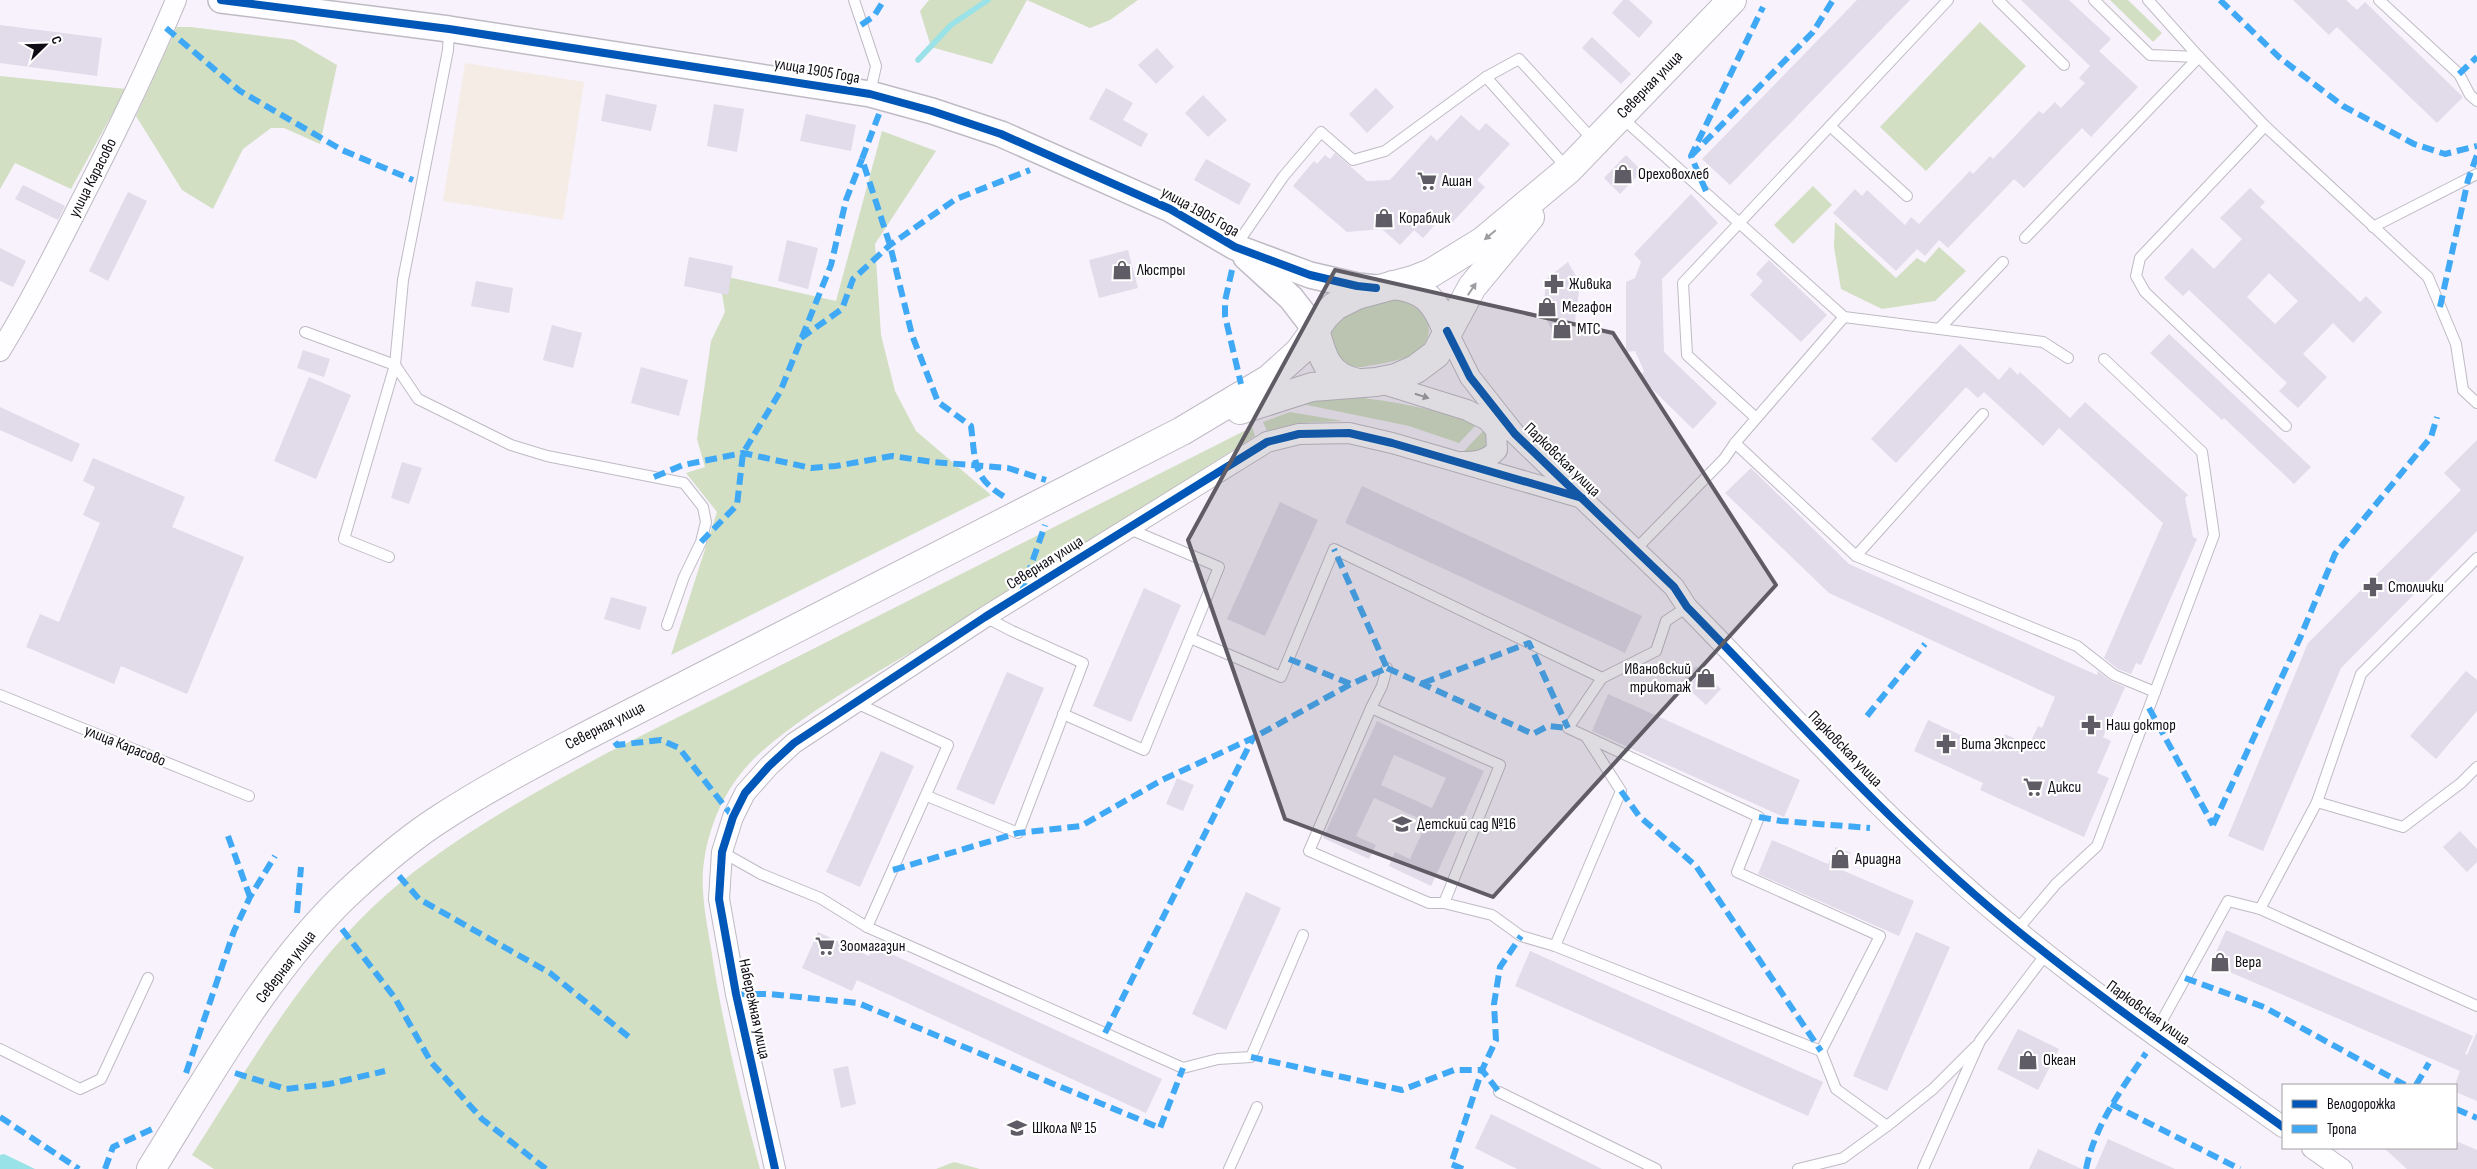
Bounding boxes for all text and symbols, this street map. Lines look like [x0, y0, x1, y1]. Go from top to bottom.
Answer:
north arrow [20, 20, 70, 70]
text: С [47, 33, 66, 47]
street label: Северная улица [1613, 47, 1687, 123]
street label: улица 1905 Года [773, 54, 861, 88]
street label: улица Карасово [65, 135, 121, 221]
shop icon: Ореховохлеб [1612, 163, 1634, 185]
place label: Ореховохлеб [1638, 165, 1709, 184]
supermarket icon: Ашан [1416, 170, 1438, 192]
place label: Ашан [1441, 172, 1472, 191]
street label: улица 1905 Года [1157, 183, 1243, 241]
shop icon: Кораблик [1373, 207, 1395, 229]
place label: Кораблик [1399, 209, 1451, 228]
one-way arrow [1484, 229, 1497, 240]
shop icon: Люстры [1111, 259, 1133, 281]
place label: Люстры [1136, 261, 1185, 280]
pharmacy icon: Живика [1543, 273, 1565, 295]
place label: Живика [1569, 275, 1612, 294]
one-way arrow [1467, 282, 1476, 295]
shop icon: Мегафон [1536, 296, 1558, 318]
place label: Мегафон [1562, 298, 1612, 317]
shop icon: МТС [1551, 318, 1573, 340]
place label: МТС [1577, 320, 1601, 339]
one-way arrow [1415, 392, 1430, 400]
street label: Парковская улица [1520, 419, 1604, 501]
street label: Северная улица [1003, 532, 1087, 594]
pharmacy icon: Столички [2362, 576, 2384, 598]
place label: Столички [2388, 578, 2444, 597]
place label: Ивановский трикотаж [1624, 660, 1691, 697]
shop icon: Ивановский трикотаж [1695, 667, 1717, 689]
street label: Северная улица [562, 698, 648, 754]
street label: Парковская улица [1804, 707, 1886, 791]
pharmacy icon: Наш доктор [2080, 714, 2102, 736]
place label: Наш доктор [2106, 716, 2176, 735]
street label: улица Карасово [82, 721, 168, 771]
pharmacy icon: Вита Экспресс [1935, 733, 1957, 755]
place label: Вита Экспресс [1961, 735, 2046, 754]
supermarket icon: Дикси [2022, 776, 2044, 798]
place label: Дикси [2048, 778, 2081, 797]
school or university icon: Детский сад №16 [1391, 813, 1413, 835]
place label: Детский сад №16 [1417, 815, 1516, 834]
shop icon: Ариадна [1829, 848, 1851, 870]
place label: Ариадна [1854, 850, 1901, 869]
street label: Северная улица [252, 927, 320, 1007]
supermarket icon: Зоомагазин [814, 935, 836, 957]
place label: Зоомагазин [840, 937, 906, 956]
shop icon: Вера [2209, 951, 2231, 973]
place label: Вера [2235, 953, 2261, 972]
street label: Набережная улица [734, 957, 774, 1061]
street label: Парковская улица [2103, 976, 2193, 1050]
shop icon: Океан [2017, 1049, 2039, 1071]
place label: Океан [2043, 1051, 2076, 1070]
legend [2282, 1084, 2457, 1149]
text: Велодорожка [2327, 1095, 2396, 1114]
school or university icon: Школа № 15 [1006, 1117, 1028, 1139]
place label: Школа № 15 [1032, 1119, 1097, 1138]
text: Тропа [2327, 1120, 2357, 1139]

